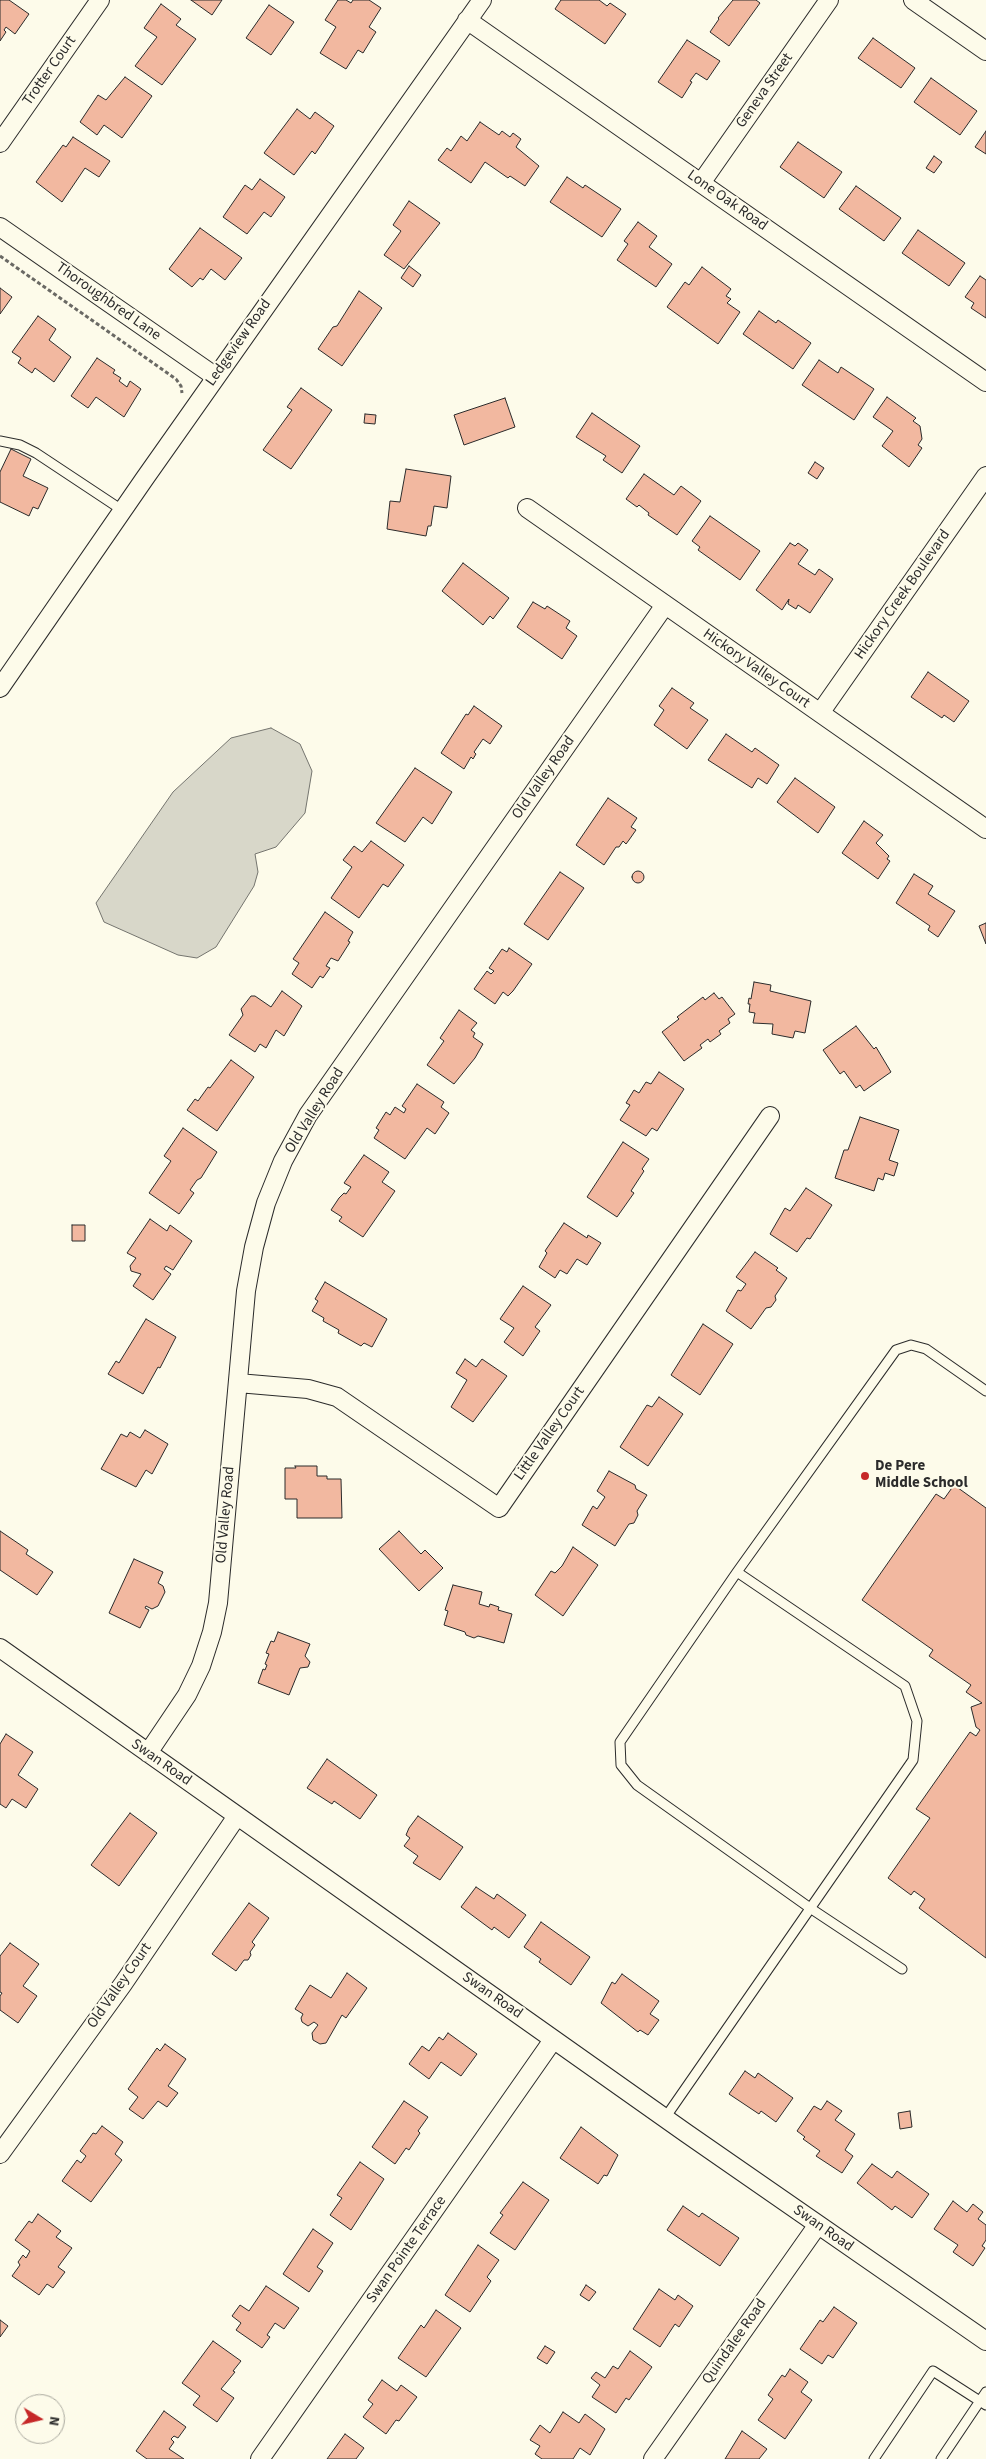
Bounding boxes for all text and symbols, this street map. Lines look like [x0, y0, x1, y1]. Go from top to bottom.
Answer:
street label: Trotter Court [19, 33, 81, 109]
street label: Geneva Street [733, 50, 797, 132]
street label: Lone Oak Road [683, 167, 771, 235]
street label: Thoroughbred Lane [52, 259, 164, 345]
street label: Ledgeview Road [202, 296, 276, 390]
street label: Hickory Creek Boulevard [851, 527, 955, 663]
street label: Hickory Valley Court [699, 625, 813, 713]
street label: Old Valley Road [509, 733, 579, 823]
street label: Old Valley Road [282, 1065, 348, 1157]
street label: Little Valley Court [511, 1384, 589, 1484]
place label: De Pere Middle School [875, 1458, 968, 1493]
street label: Old Valley Road [213, 1466, 239, 1564]
marker: De Pere Middle School [859, 1470, 871, 1482]
street label: Swan Road [127, 1736, 195, 1790]
street label: Old Valley Court [84, 1940, 156, 2032]
street label: Swan Road [458, 1969, 526, 2023]
street label: Swan Pointe Terrace [363, 2193, 451, 2307]
street label: Swan Road [789, 2202, 857, 2256]
street label: Quindalee Road [699, 2296, 771, 2388]
north arrow [15, 2394, 65, 2444]
text: N [43, 2415, 64, 2427]

